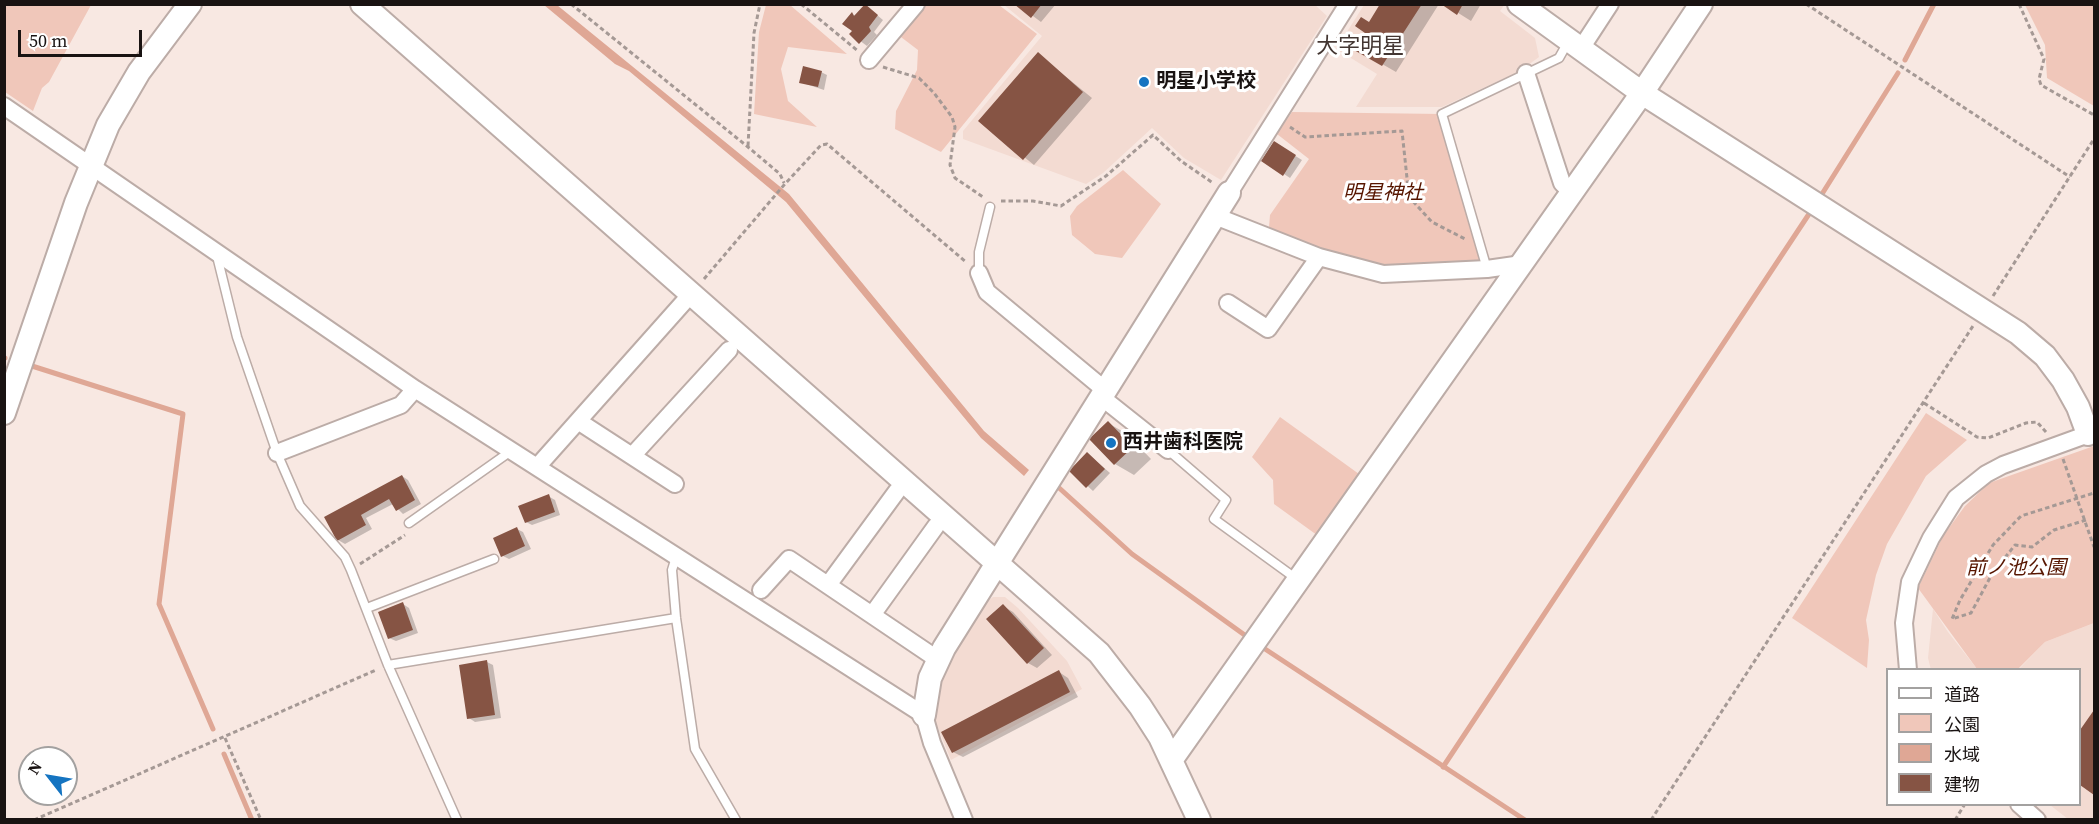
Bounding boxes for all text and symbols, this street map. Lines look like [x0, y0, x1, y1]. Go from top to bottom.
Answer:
scale bar [21, 18, 146, 56]
text: 50 m [29, 28, 67, 53]
district label: 大字明星 [1316, 34, 1404, 60]
place label: 明星小学校 [1156, 70, 1256, 94]
marker: 明星小学校 [1137, 75, 1151, 89]
park label: 明星神社 [1343, 182, 1423, 206]
place label: 西井歯科医院 [1123, 431, 1243, 455]
marker: 西井歯科医院 [1104, 436, 1118, 450]
park label: 前ノ池公園 [1966, 557, 2066, 581]
legend [1886, 668, 2081, 806]
text: 道路 [1944, 682, 1980, 707]
text: 公園 [1944, 712, 1980, 737]
text: 水域 [1944, 742, 1980, 767]
north arrow [18, 746, 78, 806]
text: N [22, 757, 47, 778]
text: 建物 [1944, 772, 1980, 797]

